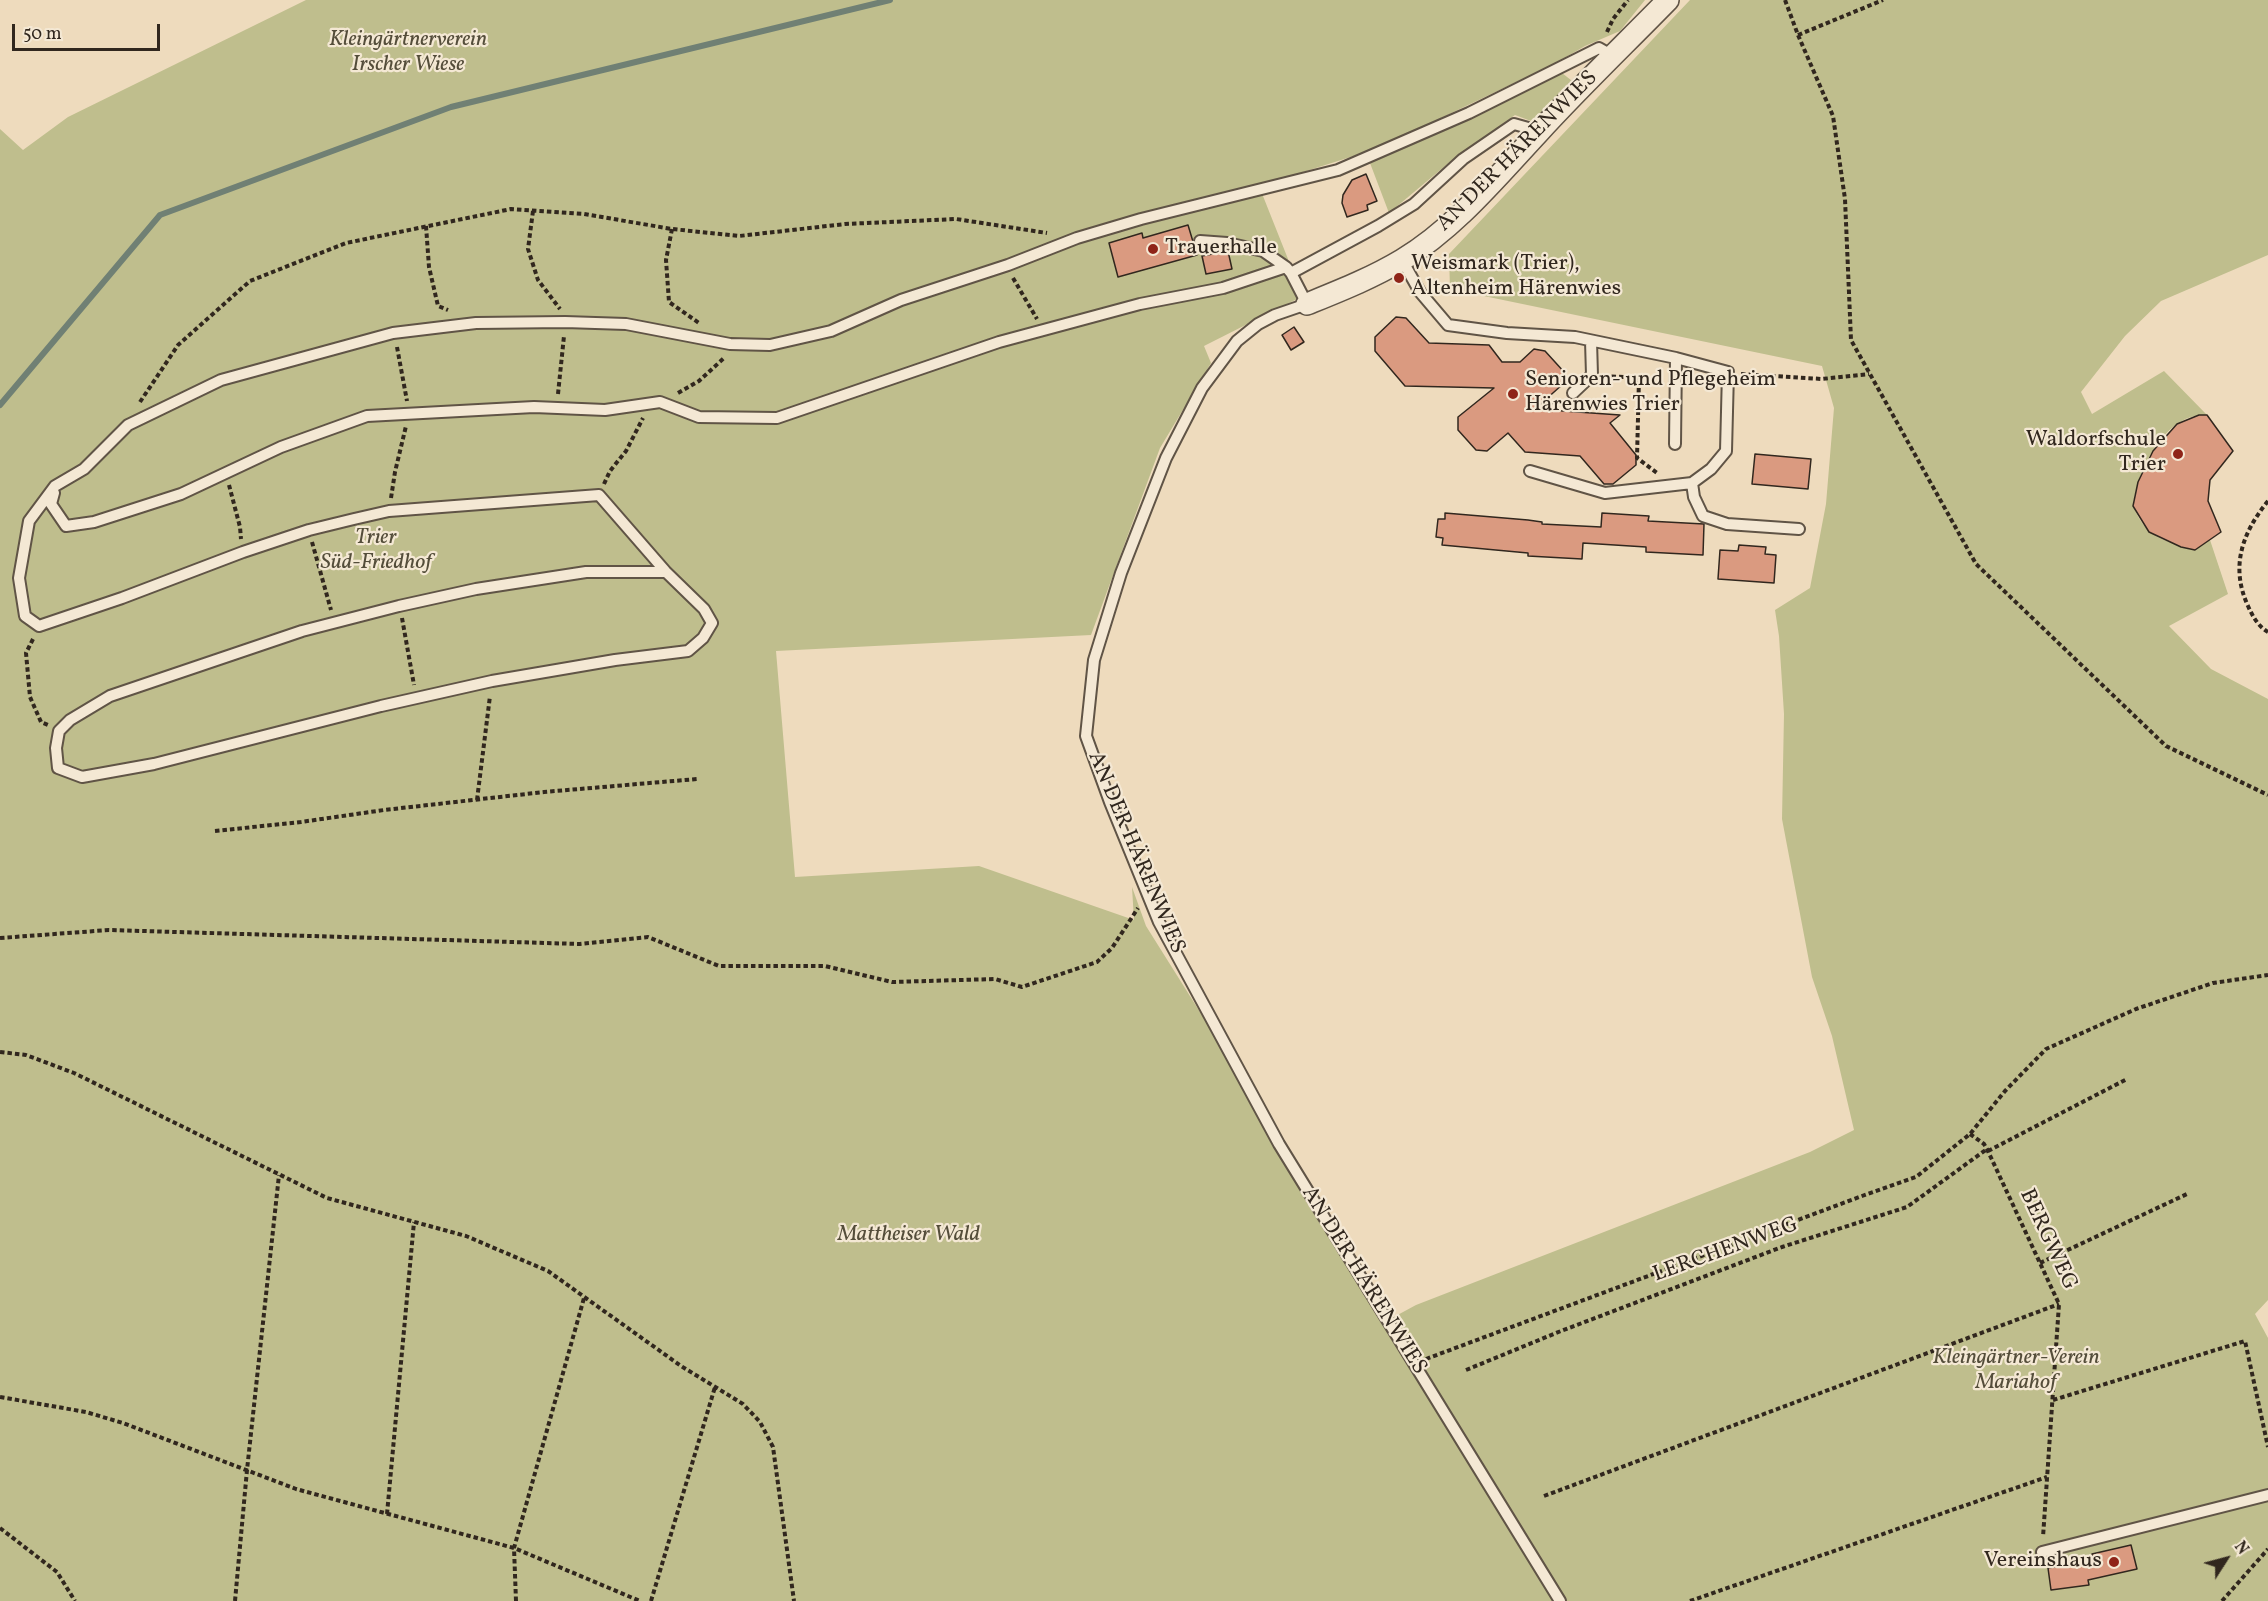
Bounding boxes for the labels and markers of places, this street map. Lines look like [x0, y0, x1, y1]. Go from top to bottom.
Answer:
place label: Trauerhalle [1165, 236, 1277, 262]
marker: Trauerhalle [1146, 242, 1160, 256]
place label: Weismark (Trier), Altenheim Härenwies [1411, 252, 1621, 304]
marker: Weismark (Trier), Altenheim Härenwies [1392, 271, 1406, 285]
place label: Senioren- und Pflegeheim Härenwies Trier [1525, 368, 1776, 420]
marker: Senioren- und Pflegeheim Härenwies Trier [1506, 387, 1520, 401]
place label: Waldorfschule Trier [2026, 428, 2166, 480]
marker: Waldorfschule Trier [2171, 447, 2185, 461]
place label: Vereinshaus [1984, 1549, 2102, 1575]
marker: Vereinshaus [2107, 1555, 2121, 1569]

